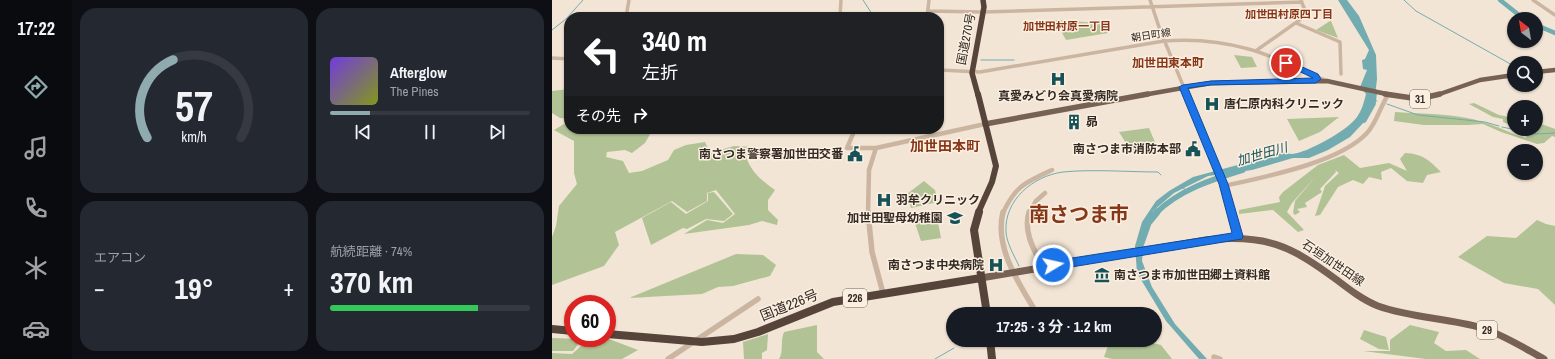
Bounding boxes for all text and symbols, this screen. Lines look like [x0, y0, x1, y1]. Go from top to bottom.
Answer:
district label: 加世田村原四丁目 [1245, 7, 1333, 21]
street label: 国道270号 [953, 12, 979, 66]
north arrow [1507, 12, 1543, 48]
map controls [1507, 12, 1543, 180]
text: 17:22 [17, 16, 55, 41]
district label: 加世田村原一丁目 [1023, 19, 1111, 33]
text: 340 m [642, 22, 707, 60]
street label: 朝日町線 [1130, 25, 1172, 45]
icon: left [576, 28, 628, 80]
pin [1269, 46, 1303, 80]
icon: arrive [1275, 52, 1297, 74]
district label: 加世田東本町 [1132, 55, 1204, 71]
button: search [1507, 56, 1543, 92]
text: 左折 [642, 60, 678, 85]
text: Afterglow [390, 62, 447, 83]
hospital icon: 真愛みどり会真愛病院 [1049, 70, 1067, 88]
icon: directions [22, 73, 50, 101]
text: 57 [175, 78, 213, 134]
text: The Pines [390, 83, 439, 100]
place label: 真愛みどり会真愛病院 [998, 88, 1118, 104]
road number: 31 [1410, 90, 1430, 108]
hospital icon: 唐仁原内科クリニック [1203, 95, 1221, 113]
place label: 唐仁原内科クリニック [1224, 96, 1344, 112]
button: + [1507, 100, 1543, 136]
icon: right [629, 104, 651, 126]
text: その先 [576, 105, 621, 126]
building icon: 昴 [1065, 113, 1083, 131]
place label: 昴 [1086, 114, 1098, 130]
icon: previous [352, 121, 374, 143]
icon: pause [419, 121, 441, 143]
icon: next [486, 121, 508, 143]
text: km/h [181, 127, 207, 146]
icon: music [22, 134, 50, 162]
district label: 加世田本町 [910, 137, 980, 155]
water label: 加世田川 [1235, 138, 1291, 169]
public building icon: 南さつま市消防本部 [1184, 140, 1202, 158]
place label: 南さつま市消防本部 [1073, 141, 1181, 157]
button: − [1507, 144, 1543, 180]
public building icon: 南さつま警察署加世田交番 [846, 145, 864, 163]
place label: 南さつま警察署加世田交番 [699, 146, 844, 162]
hospital icon: 羽牟クリニック [875, 191, 893, 209]
place label: 羽牟クリニック [896, 192, 980, 208]
icon: phone [22, 194, 50, 222]
district label: 南さつま市 [1029, 200, 1129, 227]
school or university icon: 加世田聖母幼稚園 [946, 209, 964, 227]
place label: 加世田聖母幼稚園 [847, 210, 943, 226]
street label: 石垣加世田線 [1299, 236, 1367, 290]
text: 航続距離 · 74% [330, 243, 412, 260]
position arrow [1032, 244, 1074, 286]
text: エアコン [94, 249, 146, 266]
icon: climate [22, 254, 50, 282]
hospital icon: 南さつま中央病院 [987, 256, 1005, 274]
place label: 南さつま中央病院 [888, 257, 984, 273]
text: 370 km [330, 262, 413, 302]
museum icon: 南さつま市加世田郷土資料館 [1093, 266, 1111, 284]
place label: 南さつま市加世田郷土資料館 [1114, 267, 1270, 283]
text: 19° [174, 268, 214, 308]
text: − [94, 273, 105, 303]
text: + [283, 273, 294, 303]
street label: 国道226号 [757, 285, 821, 325]
road number: 226 [843, 289, 867, 307]
speed limit sign: 60 [564, 295, 616, 347]
icon: car [22, 315, 50, 343]
text: 17:25 · 3 分 · 1.2 km [996, 316, 1112, 337]
road number: 29 [1477, 321, 1497, 339]

